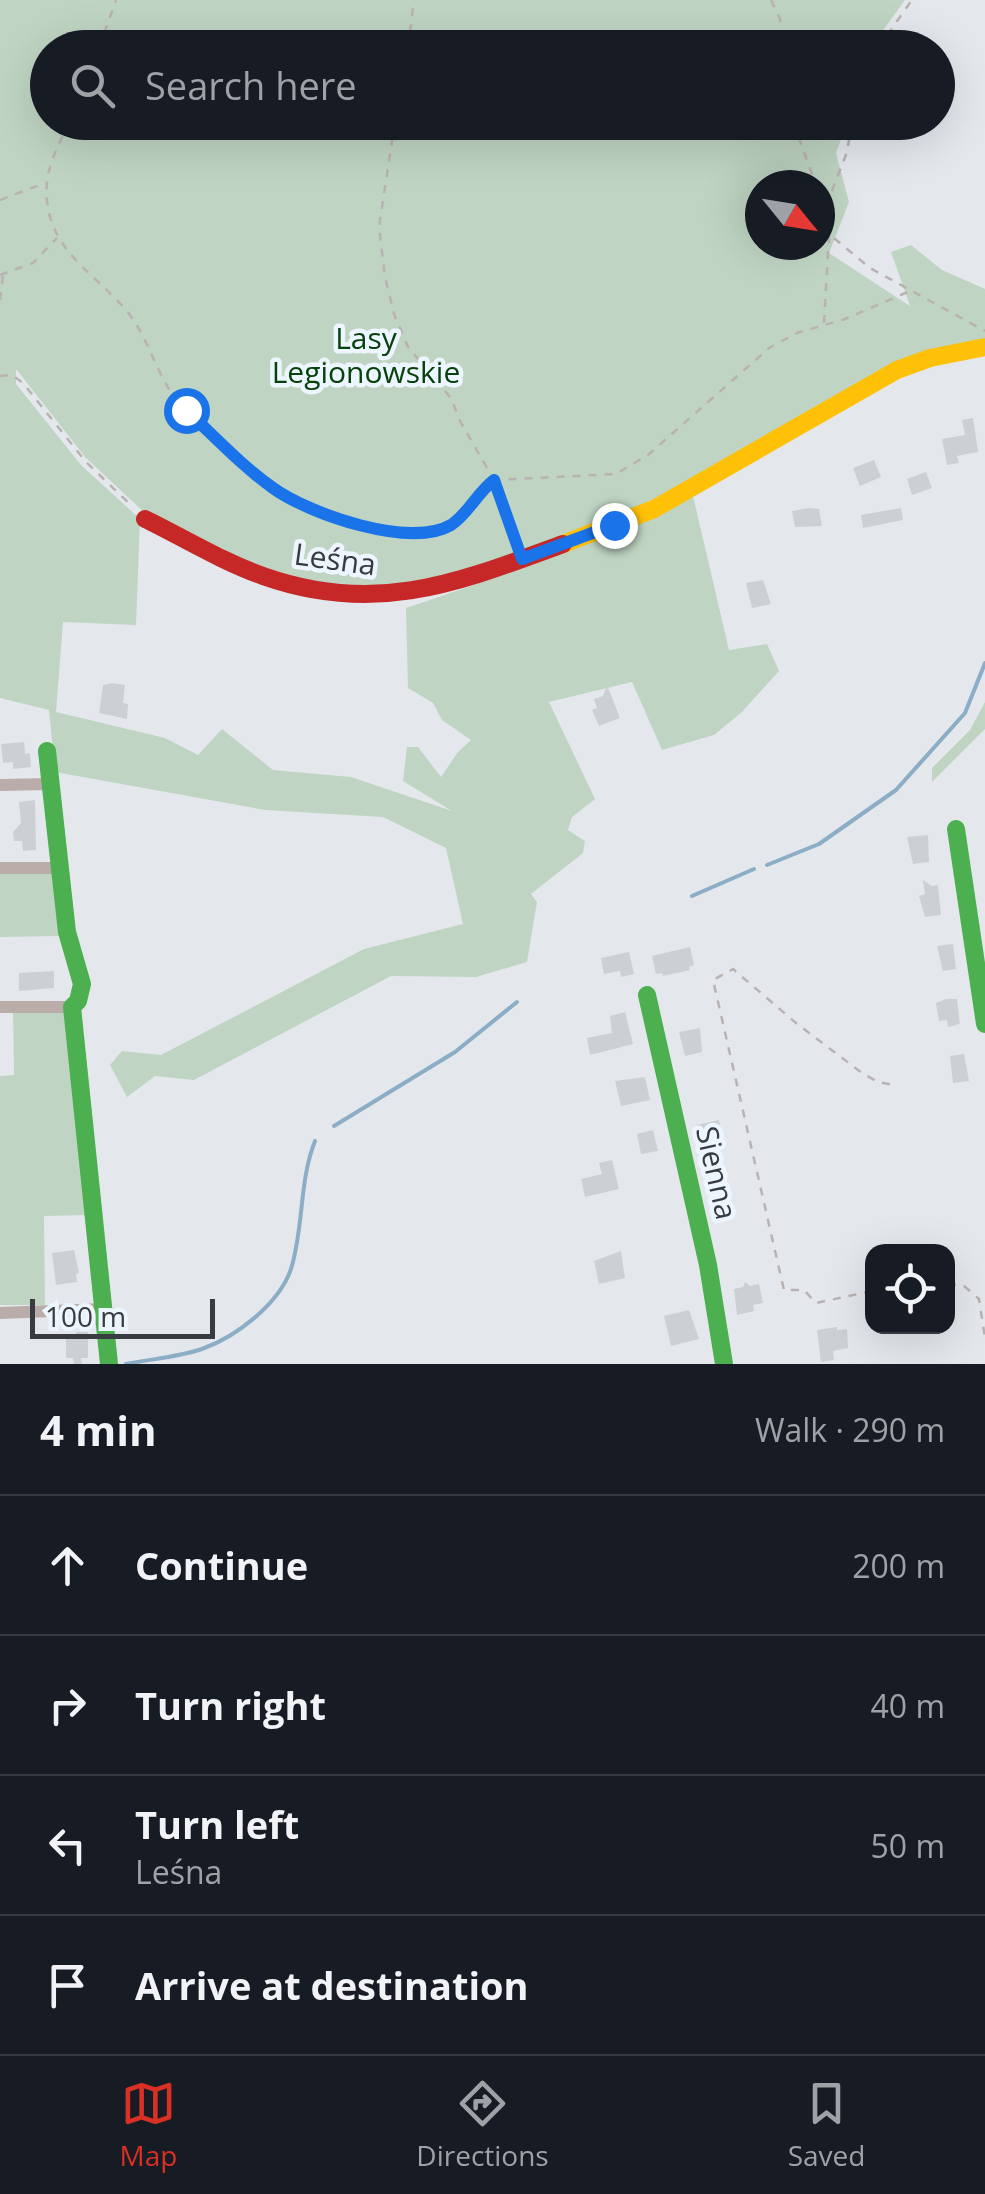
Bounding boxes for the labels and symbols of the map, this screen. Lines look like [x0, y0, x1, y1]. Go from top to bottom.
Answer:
north arrow [745, 170, 835, 260]
park label: Lasy Legionowskie [272, 317, 460, 392]
route start [164, 388, 210, 434]
route end [592, 503, 638, 549]
street label: Leśna [292, 533, 379, 585]
street label: Sienna [687, 1122, 748, 1223]
scale bar [30, 1294, 215, 1338]

